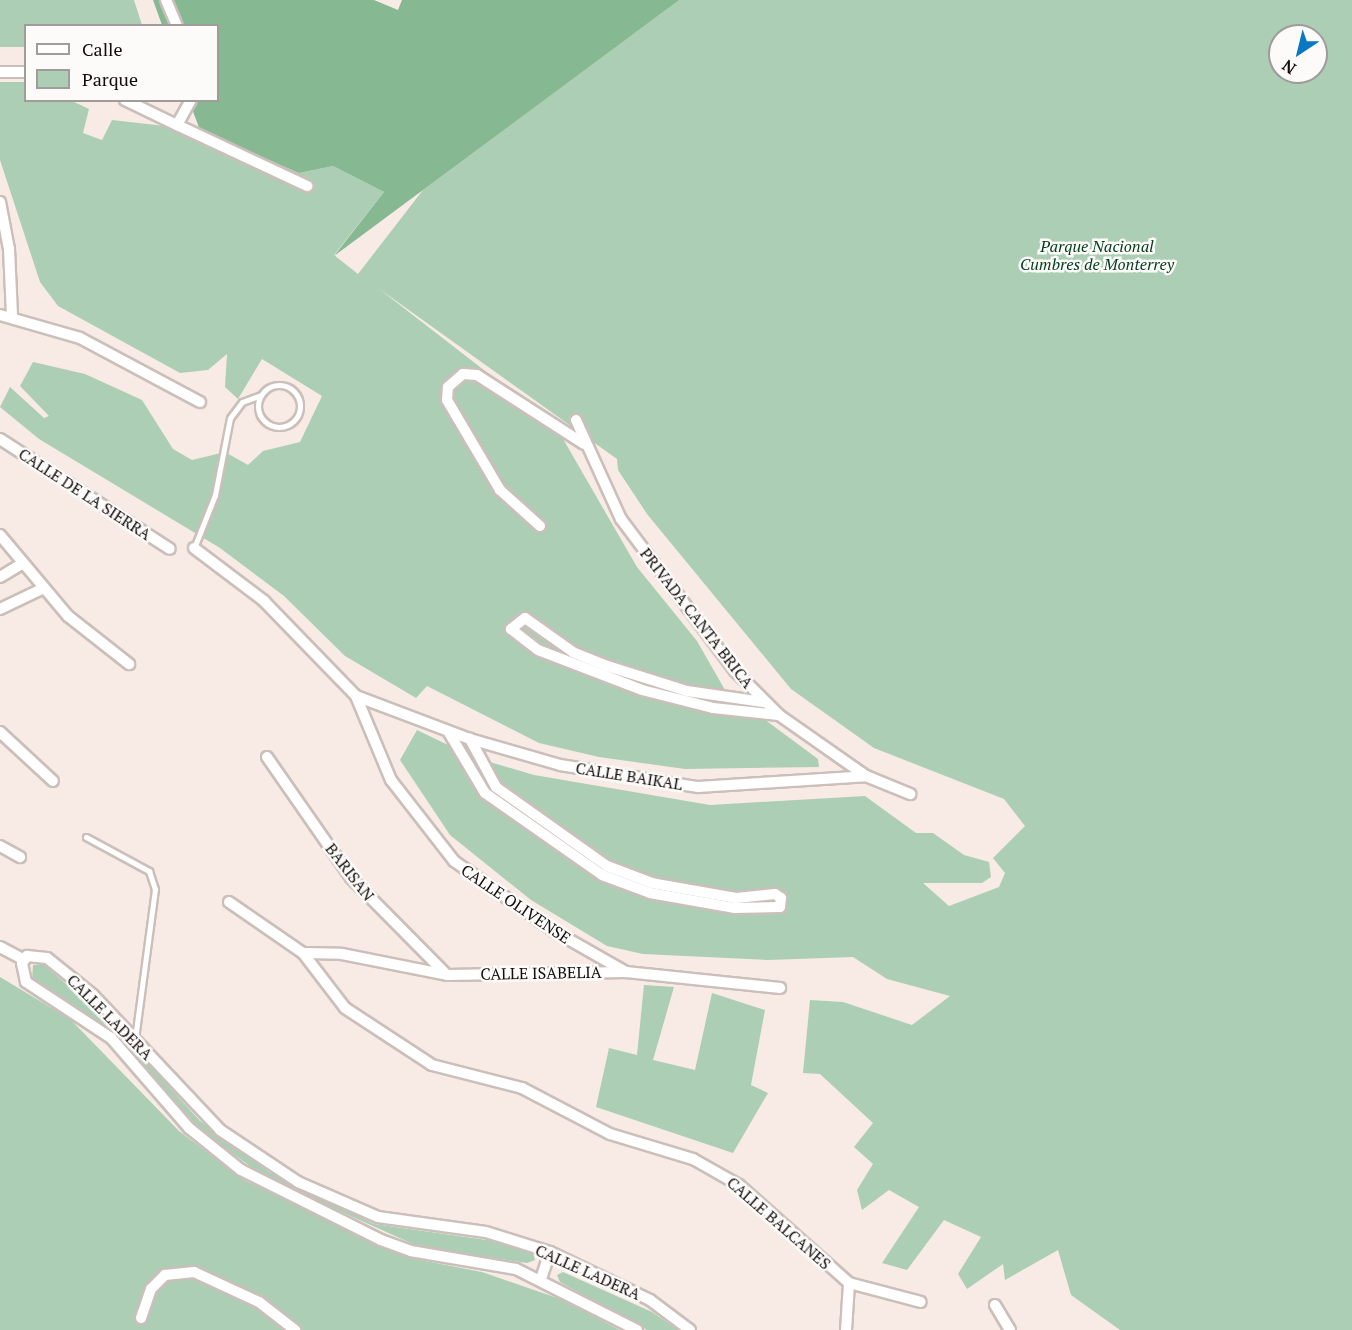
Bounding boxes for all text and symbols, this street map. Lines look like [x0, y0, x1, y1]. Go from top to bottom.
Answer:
legend [24, 24, 219, 102]
north arrow [1268, 24, 1328, 84]
text: Calle [82, 37, 123, 61]
text: N [1278, 55, 1300, 80]
text: Parque [82, 67, 138, 91]
park label: Parque Nacional Cumbres de Monterrey [1020, 236, 1174, 274]
street label: CALLE DE LA SIERRA [15, 444, 155, 544]
street label: PRIVADA CANTA BRICA [636, 544, 758, 692]
street label: CALLE BAIKAL [574, 758, 684, 794]
street label: BARISAN [322, 839, 378, 905]
street label: CALLE OLIVENSE [458, 860, 574, 948]
street label: CALLE ISABELIA [480, 962, 602, 984]
street label: CALLE LADERA [63, 970, 157, 1064]
street label: CALLE BALCANES [723, 1173, 835, 1273]
street label: CALLE LADERA [532, 1240, 644, 1304]

